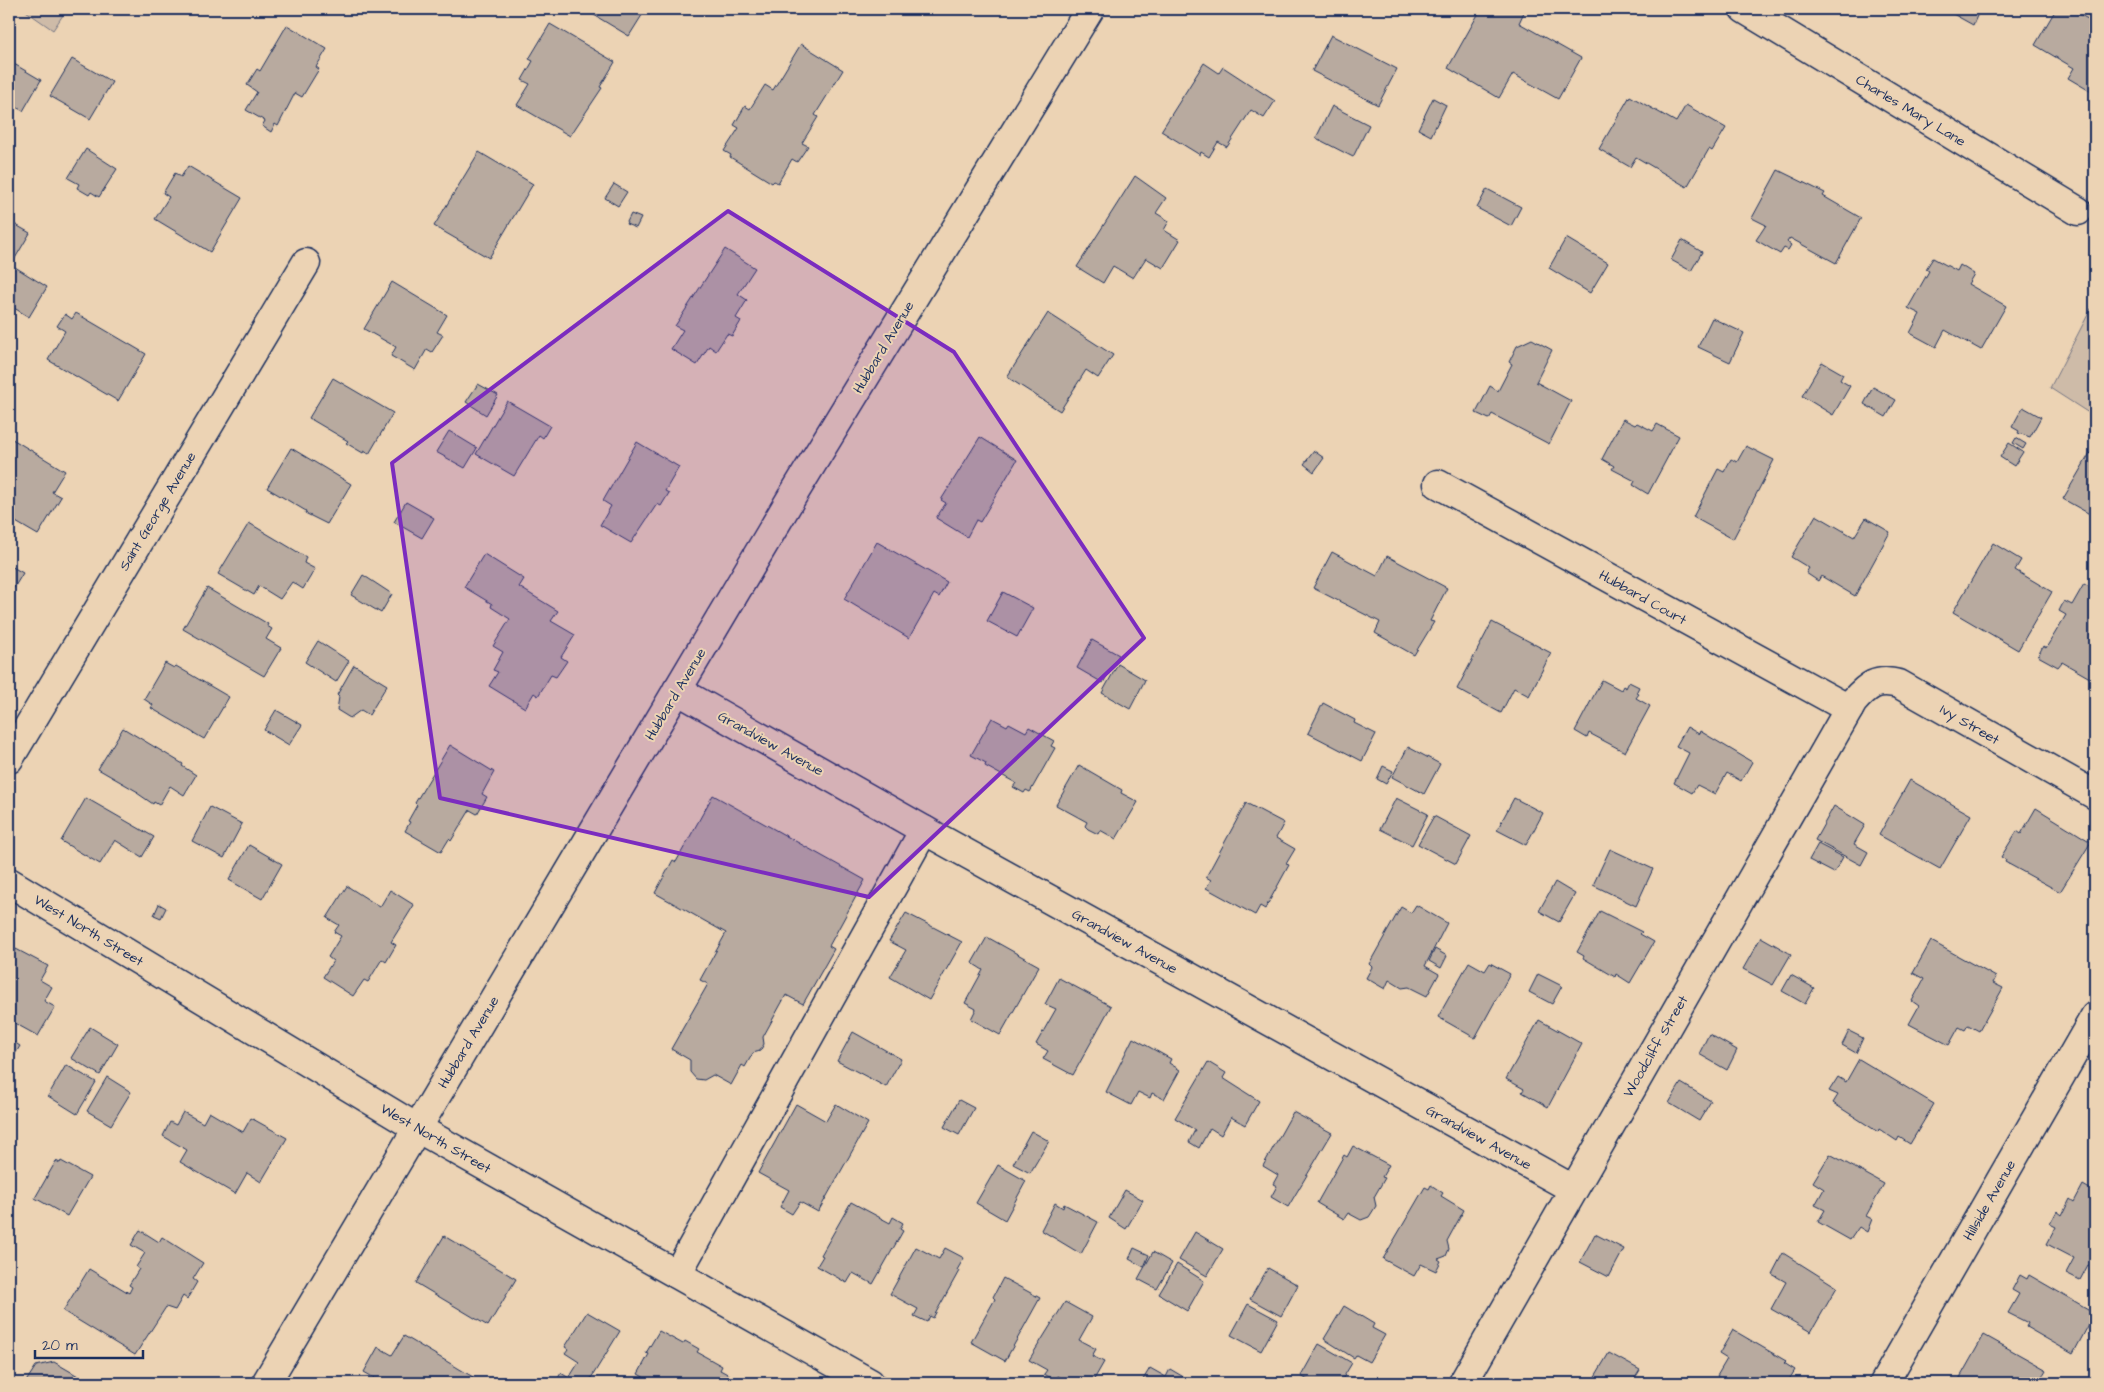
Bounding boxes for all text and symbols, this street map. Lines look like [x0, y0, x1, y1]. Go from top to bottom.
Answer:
street label: Charles Mary Lane [1852, 70, 1970, 152]
street label: Hubbard Avenue [848, 297, 920, 397]
street label: Saint George Avenue [114, 448, 201, 575]
street label: Hubbard Court [1595, 566, 1690, 630]
street label: Hubbard Avenue [640, 644, 712, 744]
street label: Ivy Street [1936, 700, 2003, 750]
street label: Grandview Avenue [714, 707, 827, 781]
street label: West North Street [30, 890, 147, 972]
street label: Grandview Avenue [1068, 905, 1181, 979]
street label: Hubbard Avenue [433, 992, 505, 1092]
street label: Woodcliff Street [1619, 992, 1693, 1101]
street label: West North Street [376, 1099, 495, 1179]
street label: Grandview Avenue [1422, 1101, 1535, 1175]
street label: Hillside Avenue [1959, 1156, 2021, 1244]
scale bar [35, 1327, 142, 1359]
text: 20 m [42, 1335, 78, 1356]

